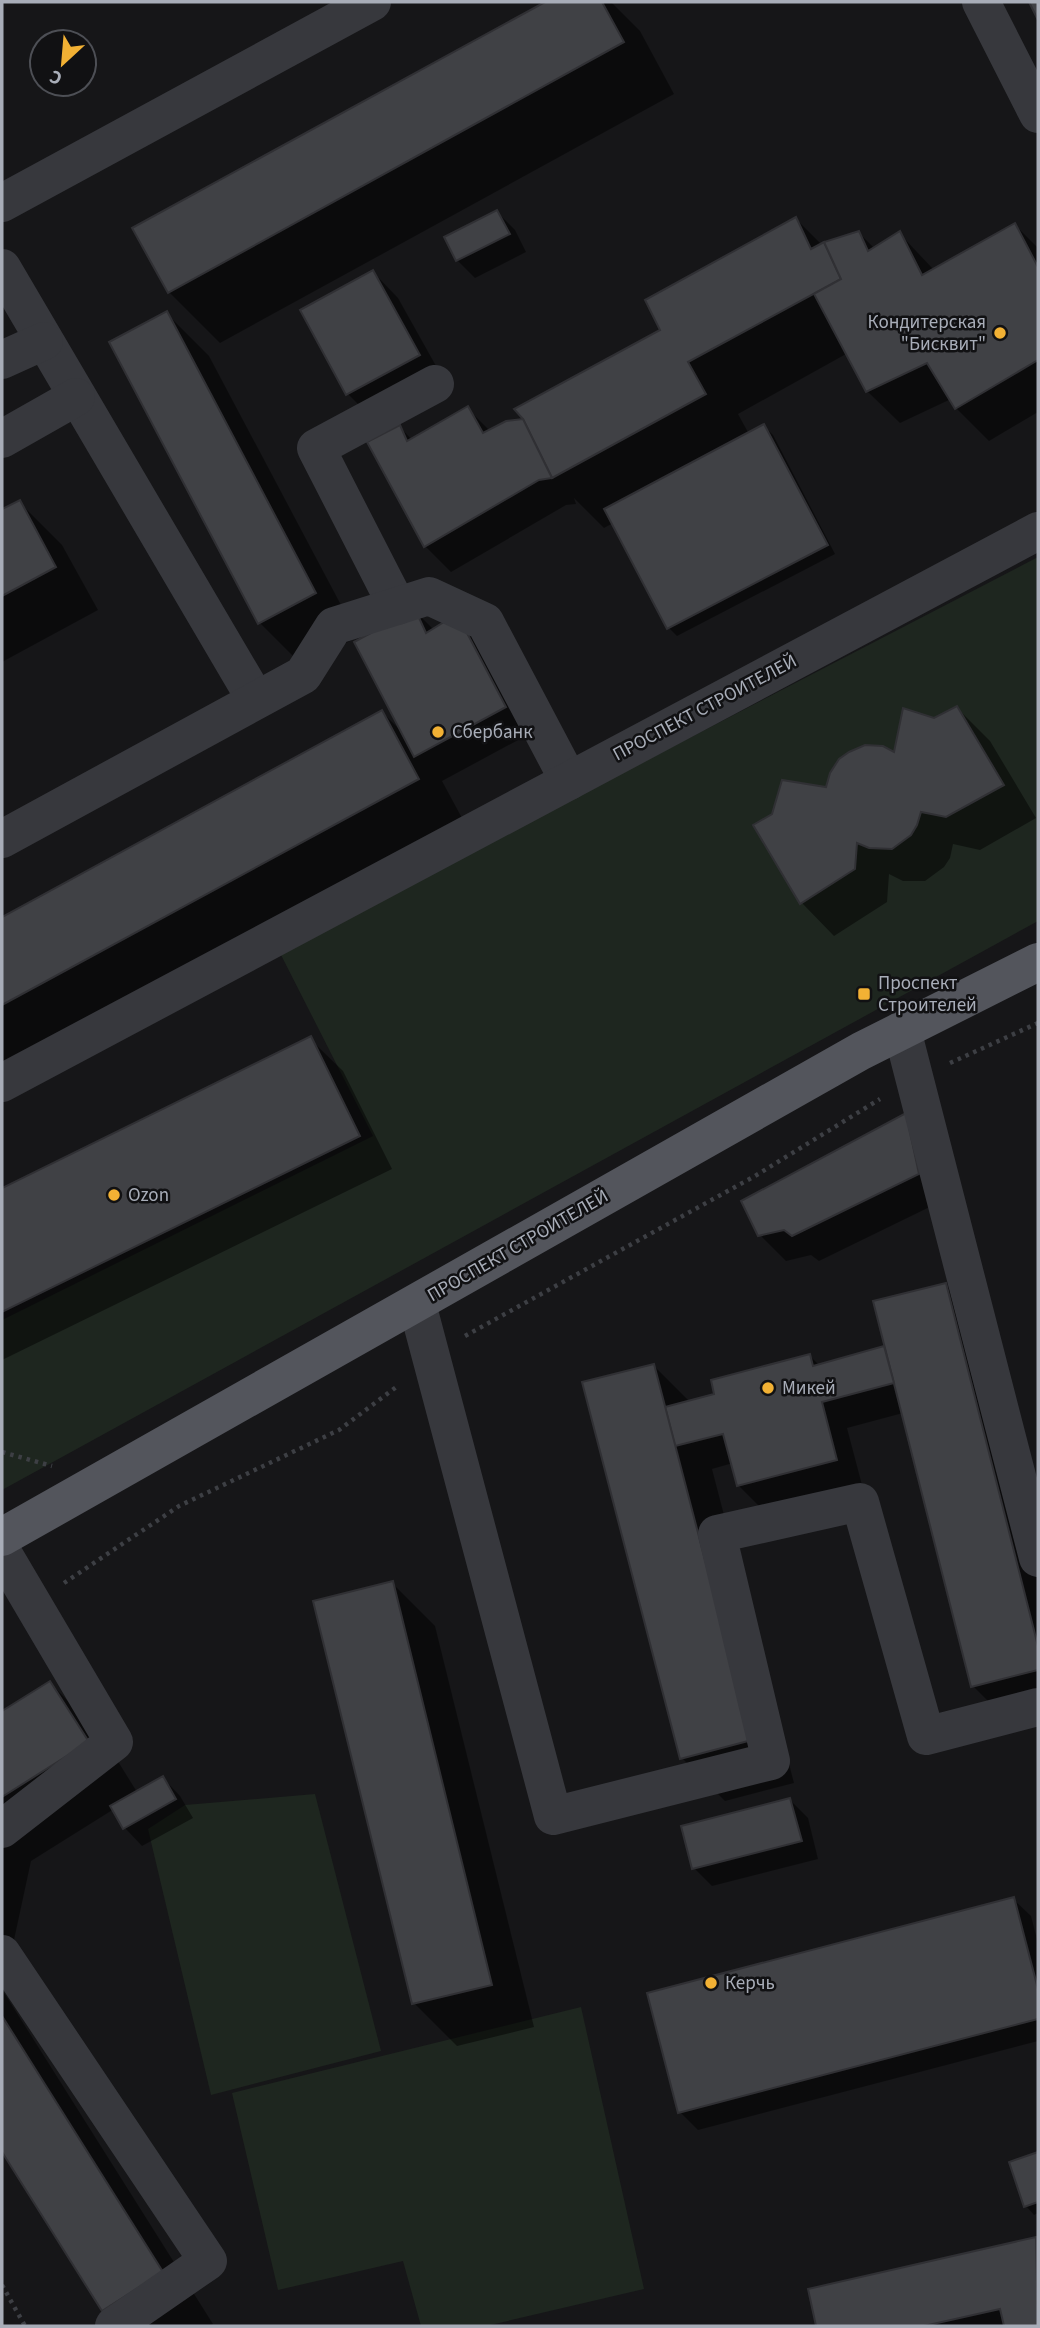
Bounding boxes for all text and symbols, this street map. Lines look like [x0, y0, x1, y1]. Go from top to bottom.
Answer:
north arrow [28, 28, 98, 98]
text: С [45, 62, 67, 91]
place label: Кондитерская "Бисквит" [868, 309, 986, 358]
marker: Кондитерская "Бисквит" [992, 325, 1008, 341]
street label: ПРОСПЕКТ СТРОИТЕЛЕЙ [608, 648, 802, 768]
place label: Сбербанк [452, 719, 533, 746]
marker: Сбербанк [430, 724, 446, 740]
place label: Проспект Строителей [878, 970, 977, 1019]
marker: Проспект Строителей [856, 986, 872, 1002]
place label: Ozon [128, 1182, 169, 1209]
street label: ПРОСПЕКТ СТРОИТЕЛЕЙ [423, 1183, 613, 1309]
marker: Ozon [106, 1187, 122, 1203]
place label: Микей [782, 1375, 836, 1402]
marker: Микей [760, 1380, 776, 1396]
place label: Керчь [725, 1970, 775, 1997]
marker: Керчь [703, 1975, 719, 1991]

